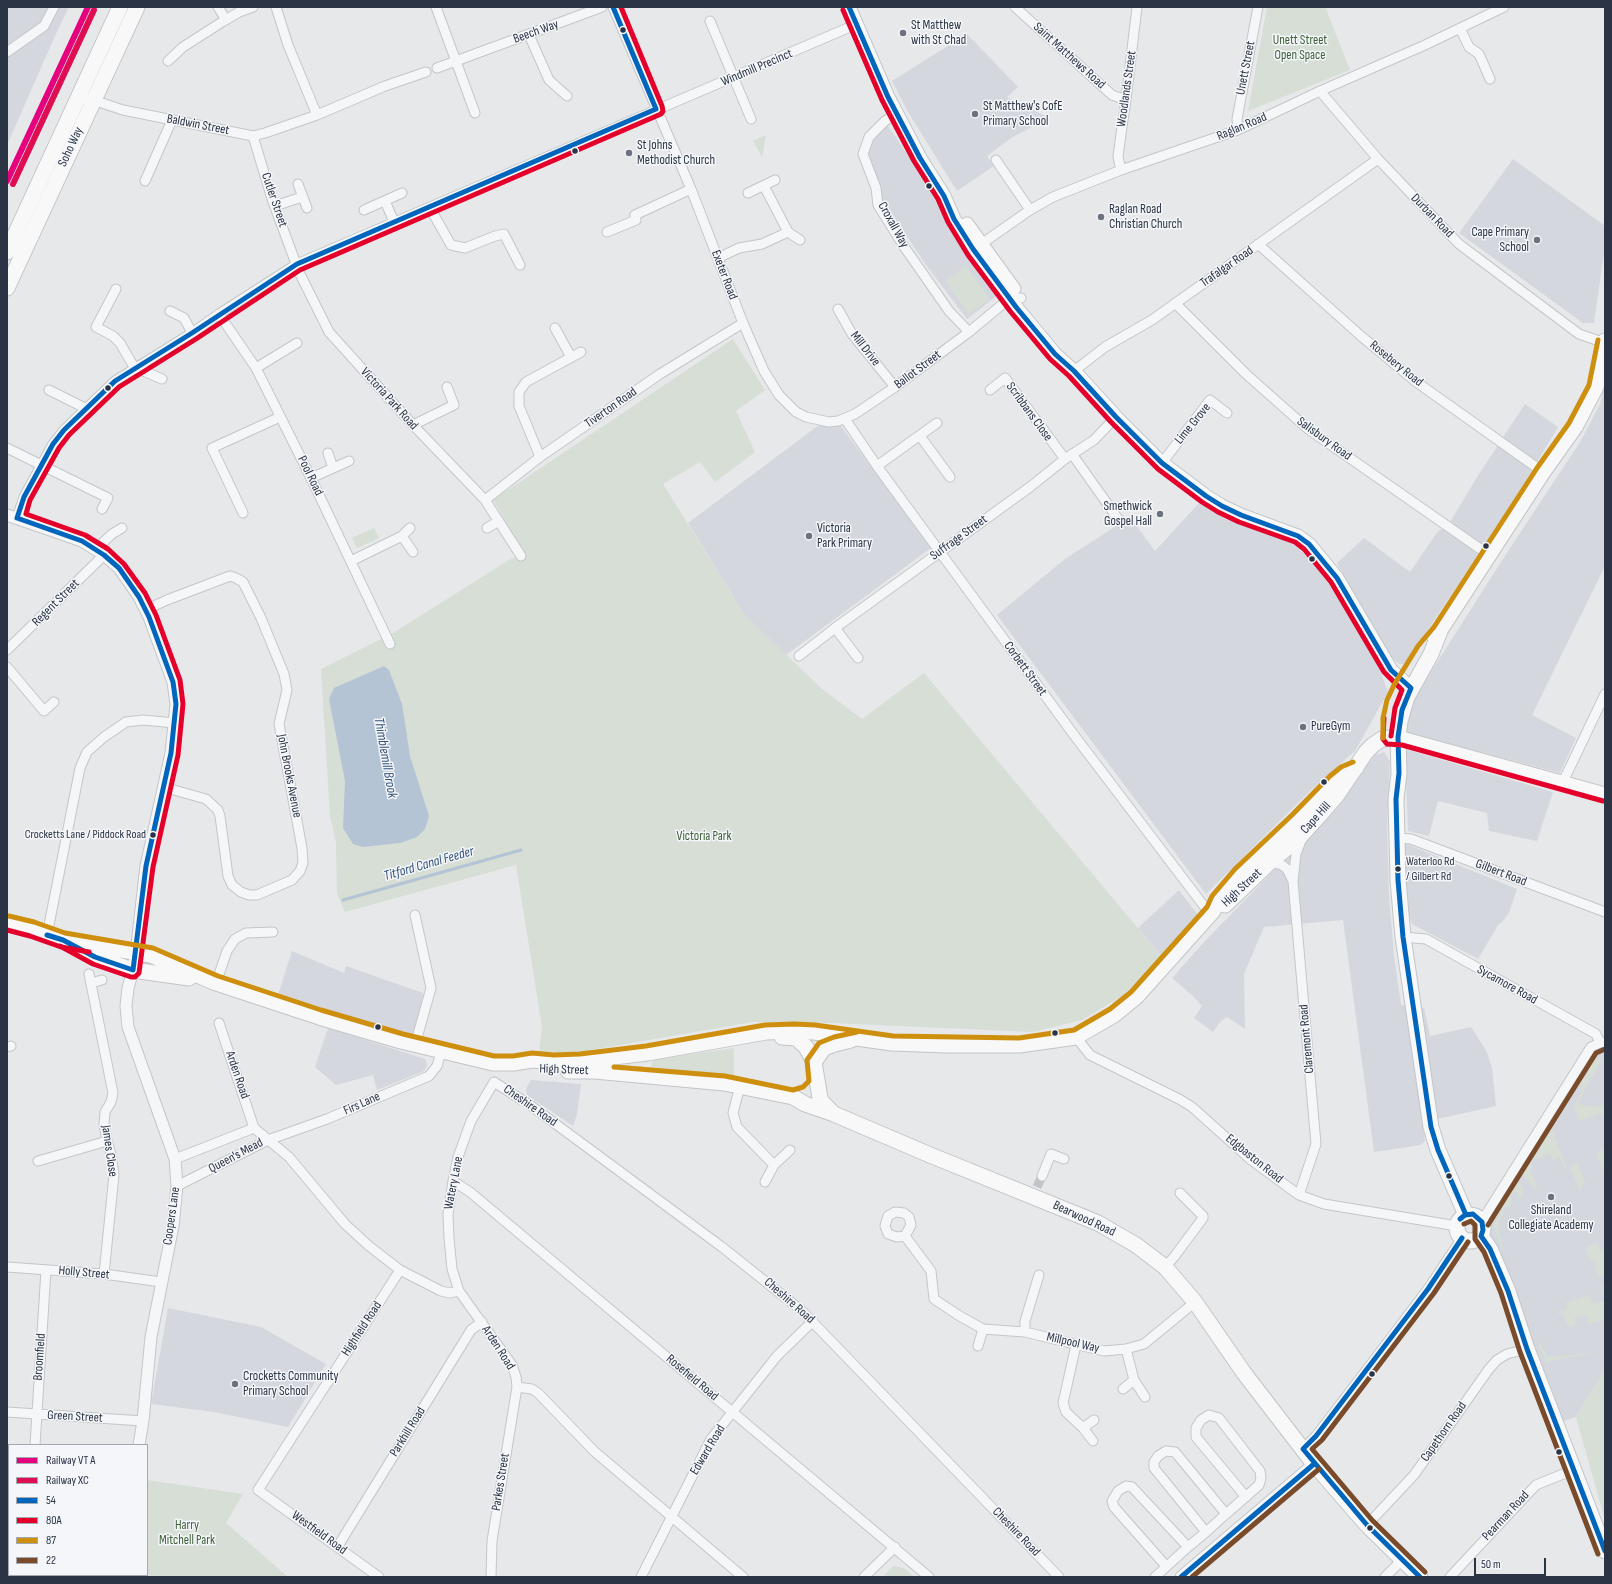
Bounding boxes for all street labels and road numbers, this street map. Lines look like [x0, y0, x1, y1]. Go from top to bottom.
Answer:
street label: Beech Way [511, 17, 561, 47]
street label: Saint Matthews Road [1030, 20, 1108, 92]
street label: Unett Street [1233, 40, 1259, 96]
street label: Windmill Precinct [719, 46, 795, 90]
street label: Woodlands Street [1114, 50, 1140, 128]
street label: Raglan Road [1215, 110, 1269, 144]
street label: Baldwin Street [165, 111, 231, 139]
street label: Soho Way [55, 125, 87, 169]
street label: Cutler Street [257, 171, 291, 229]
street label: Durban Road [1407, 191, 1457, 241]
street label: Croxall Way [874, 199, 912, 251]
street label: Trafalgar Road [1197, 243, 1257, 291]
street label: Exeter Road [707, 248, 741, 302]
street label: Mill Drive [847, 329, 883, 369]
street label: Rosebery Road [1366, 338, 1426, 390]
street label: Ballot Street [892, 347, 944, 393]
street label: Victoria Park Road [357, 365, 421, 433]
street label: Scribbans Close [1002, 380, 1056, 444]
street label: Tiverton Road [582, 384, 640, 432]
street label: Lime Grove [1172, 400, 1214, 448]
street label: Salisbury Road [1294, 414, 1354, 464]
street label: Pool Road [294, 454, 326, 498]
street label: Suffrage Street [927, 512, 991, 564]
street label: Regent Street [29, 576, 83, 630]
street label: Corbett Street [1000, 639, 1050, 699]
street label: John Brooks Avenue [273, 733, 305, 819]
street label: Cape Hill [1298, 799, 1334, 837]
street label: Gilbert Road [1473, 856, 1529, 890]
street label: High Street [1219, 865, 1265, 911]
street label: Sycamore Road [1474, 962, 1540, 1008]
street label: Claremont Road [1296, 1004, 1318, 1074]
street label: Arden Road [222, 1049, 252, 1101]
street label: High Street [539, 1061, 589, 1079]
street label: Cheshire Road [500, 1082, 560, 1130]
street label: Firs Lane [341, 1089, 383, 1119]
street label: James Close [98, 1124, 120, 1178]
street label: Edgbaston Road [1222, 1131, 1286, 1187]
street label: Queen's Mead [206, 1135, 266, 1177]
street label: Watery Lane [441, 1155, 467, 1211]
street label: Coopers Lane [160, 1186, 184, 1246]
street label: Bearwood Road [1050, 1198, 1118, 1240]
street label: Holly Street [58, 1263, 110, 1283]
street label: Cheshire Road [760, 1275, 818, 1327]
street label: Highfield Road [339, 1299, 385, 1359]
street label: Arden Road [478, 1323, 518, 1373]
street label: Millpool Way [1045, 1329, 1101, 1357]
street label: Broomfield [31, 1333, 49, 1381]
street label: Rosefield Road [663, 1352, 721, 1404]
street label: Capethorn Road [1418, 1399, 1470, 1465]
street label: Parkhill Road [387, 1404, 429, 1460]
street label: Green Street [47, 1408, 103, 1426]
street label: Edward Road [687, 1422, 729, 1478]
street label: Parkes Street [489, 1452, 513, 1512]
street label: Pearman Road [1479, 1488, 1533, 1544]
street label: Cheshire Road [989, 1504, 1043, 1560]
street label: Westfield Road [288, 1508, 350, 1558]

